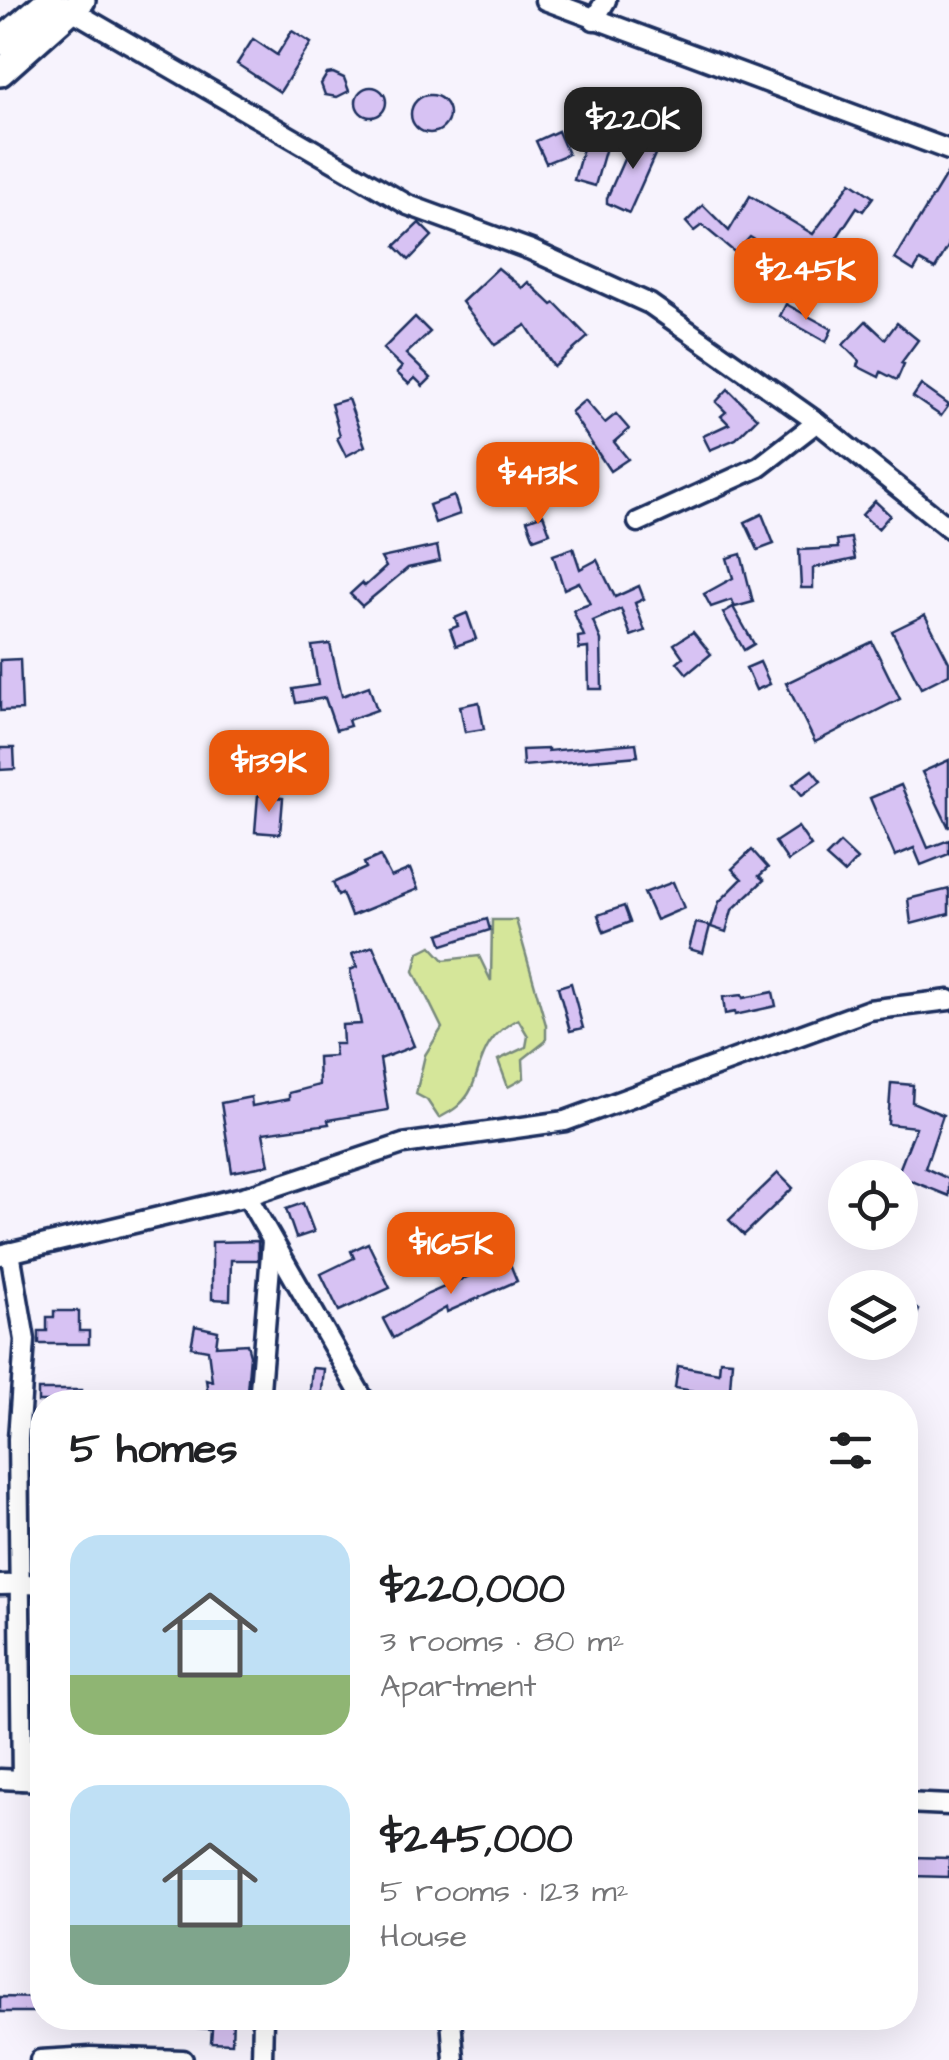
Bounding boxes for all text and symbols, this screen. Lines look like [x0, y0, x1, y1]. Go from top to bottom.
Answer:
pin: $220K [563, 87, 703, 172]
text: $220K [586, 97, 680, 142]
pin: $245K [736, 238, 876, 323]
text: $245K [756, 248, 856, 293]
pin: $413K [468, 442, 608, 527]
text: $413K [498, 452, 578, 497]
pin: $139K [199, 730, 339, 815]
text: $139K [231, 740, 307, 785]
map controls [828, 1160, 918, 1360]
button: locate [828, 1160, 918, 1250]
pin: $165K [381, 1212, 521, 1297]
text: $165K [409, 1222, 493, 1267]
button: layers [828, 1270, 918, 1360]
text: 5 homes [70, 1421, 237, 1479]
icon: filters [823, 1423, 878, 1478]
text: $220,000 [380, 1561, 565, 1619]
icon: home [150, 1575, 270, 1695]
text: 3 rooms · 80 m² [380, 1619, 625, 1664]
text: Apartment [380, 1664, 536, 1709]
text: $245,000 [380, 1811, 573, 1869]
icon: home [150, 1825, 270, 1945]
text: 5 rooms · 123 m² [380, 1869, 629, 1914]
text: House [380, 1914, 467, 1959]

